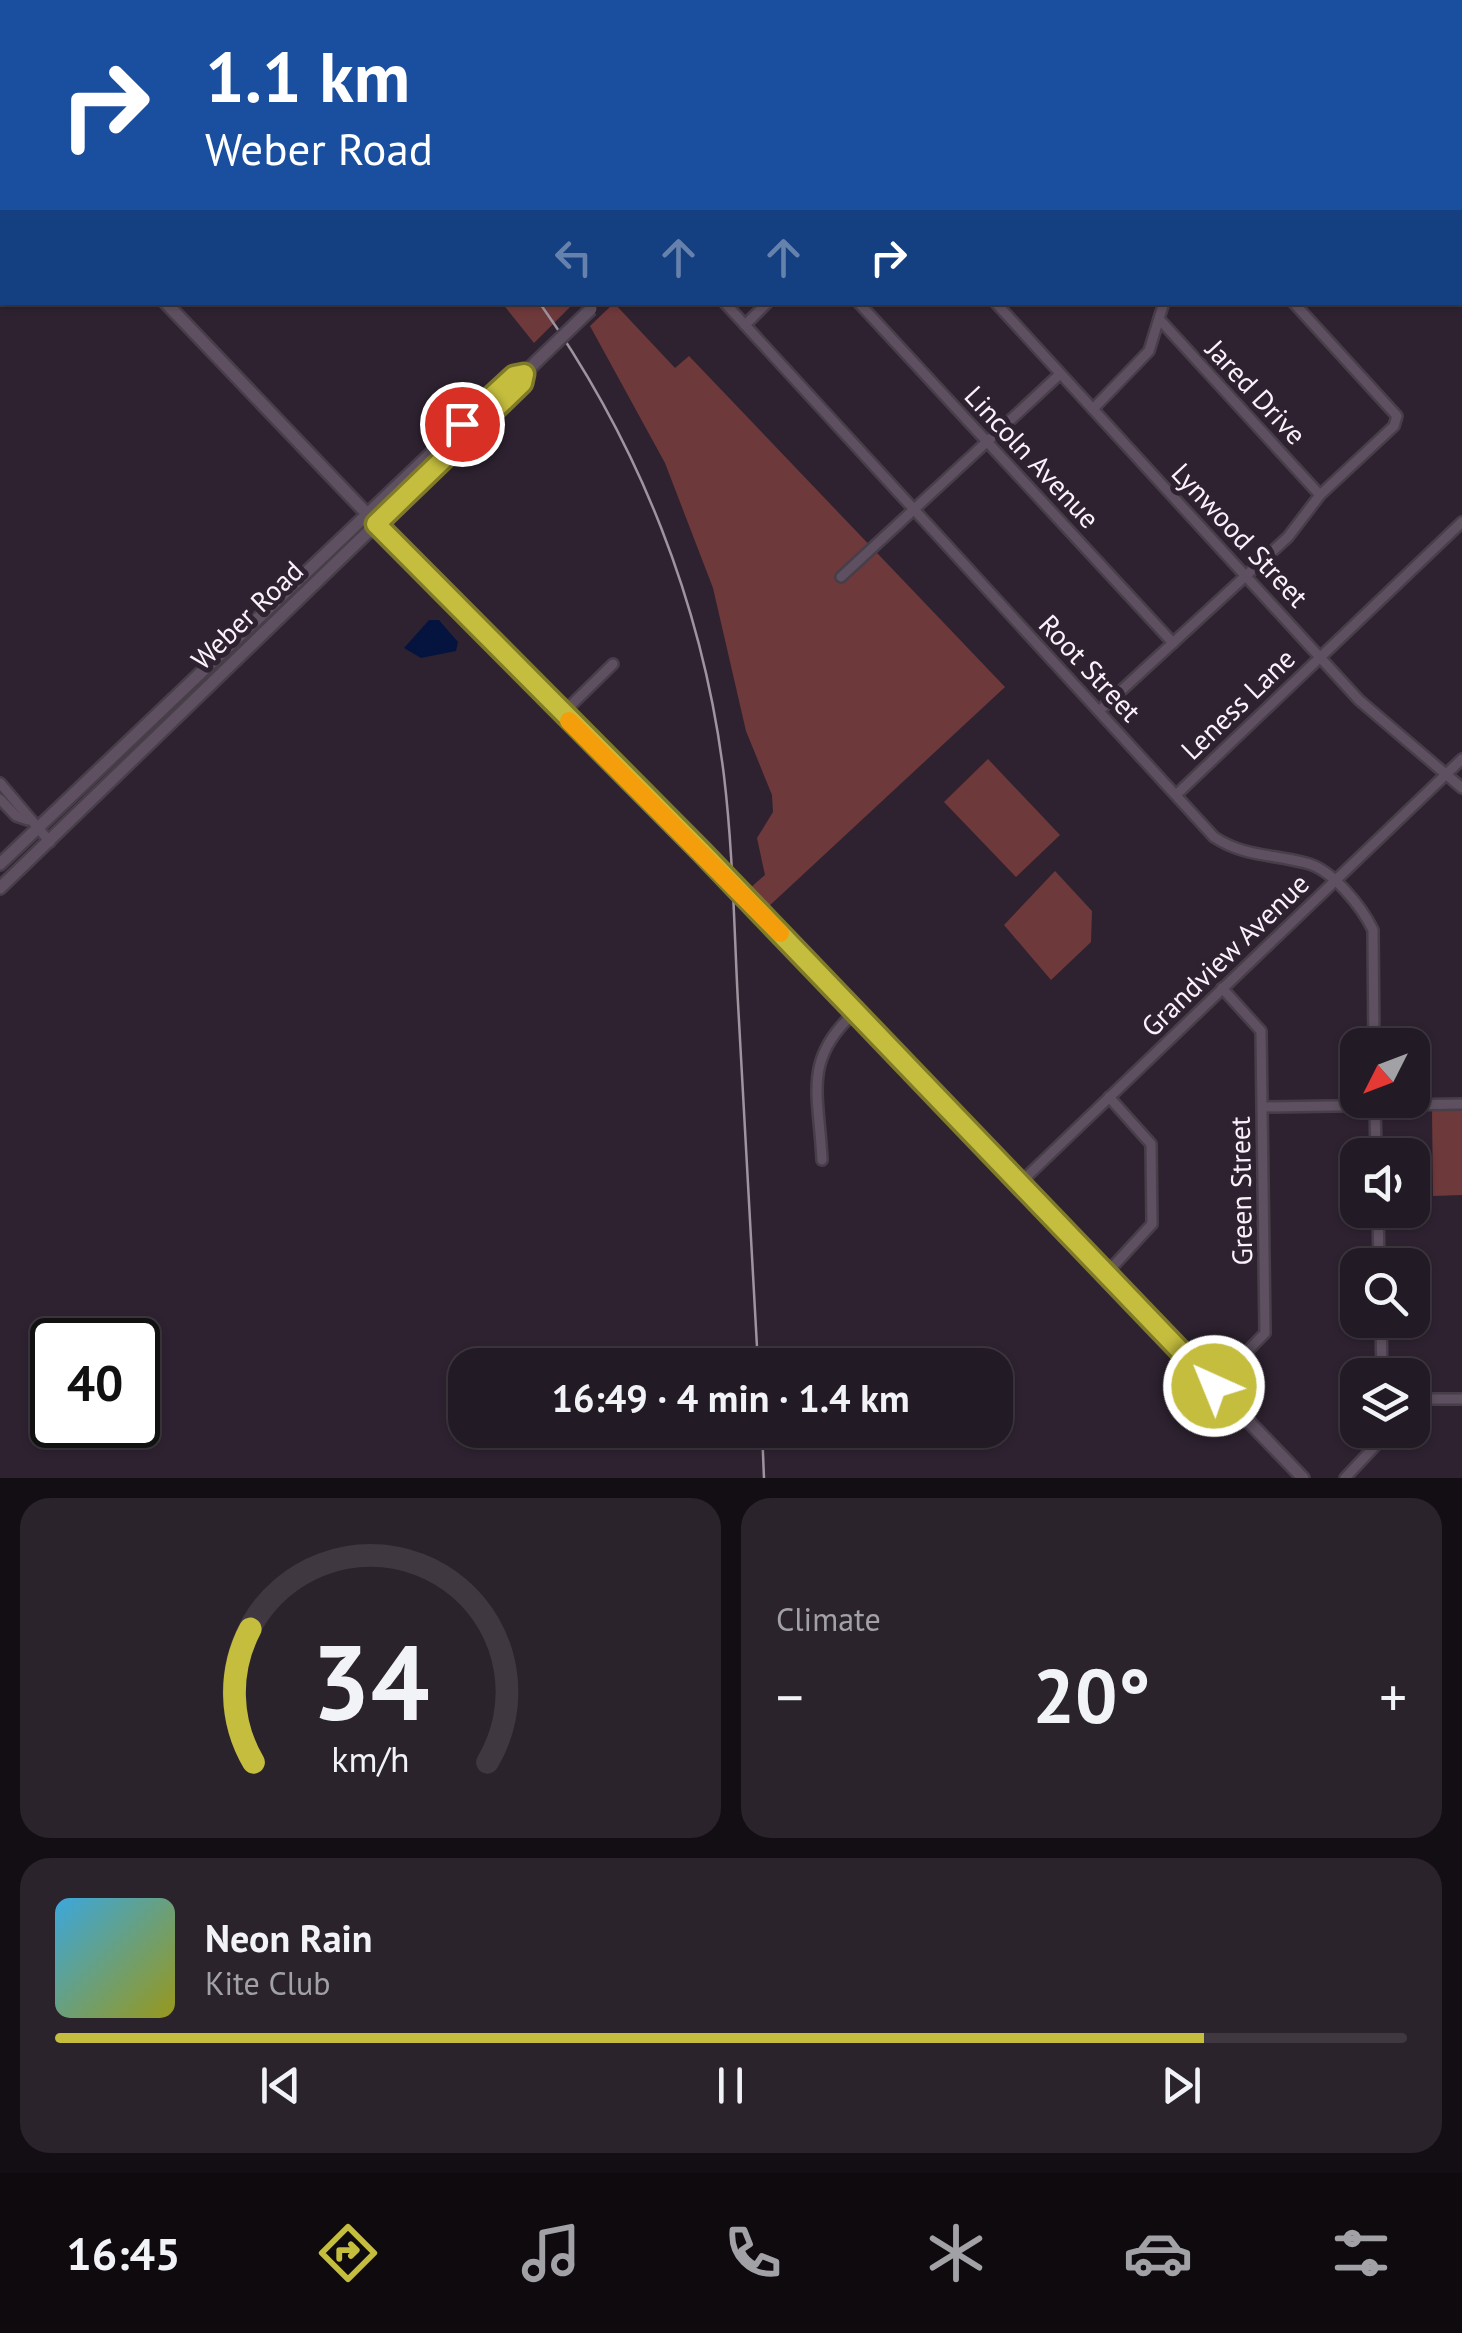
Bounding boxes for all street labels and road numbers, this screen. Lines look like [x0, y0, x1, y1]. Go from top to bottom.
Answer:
street label: Jared Drive [1197, 330, 1315, 452]
street label: Lincoln Avenue [957, 378, 1108, 536]
street label: Lynwood Street [1164, 455, 1317, 615]
street label: Weber Road [183, 552, 311, 677]
street label: Root Street [1031, 606, 1150, 730]
street label: Leness Lane [1173, 640, 1303, 767]
street label: Grandview Avenue [1133, 865, 1317, 1044]
street label: Green Street [1221, 1116, 1260, 1266]

